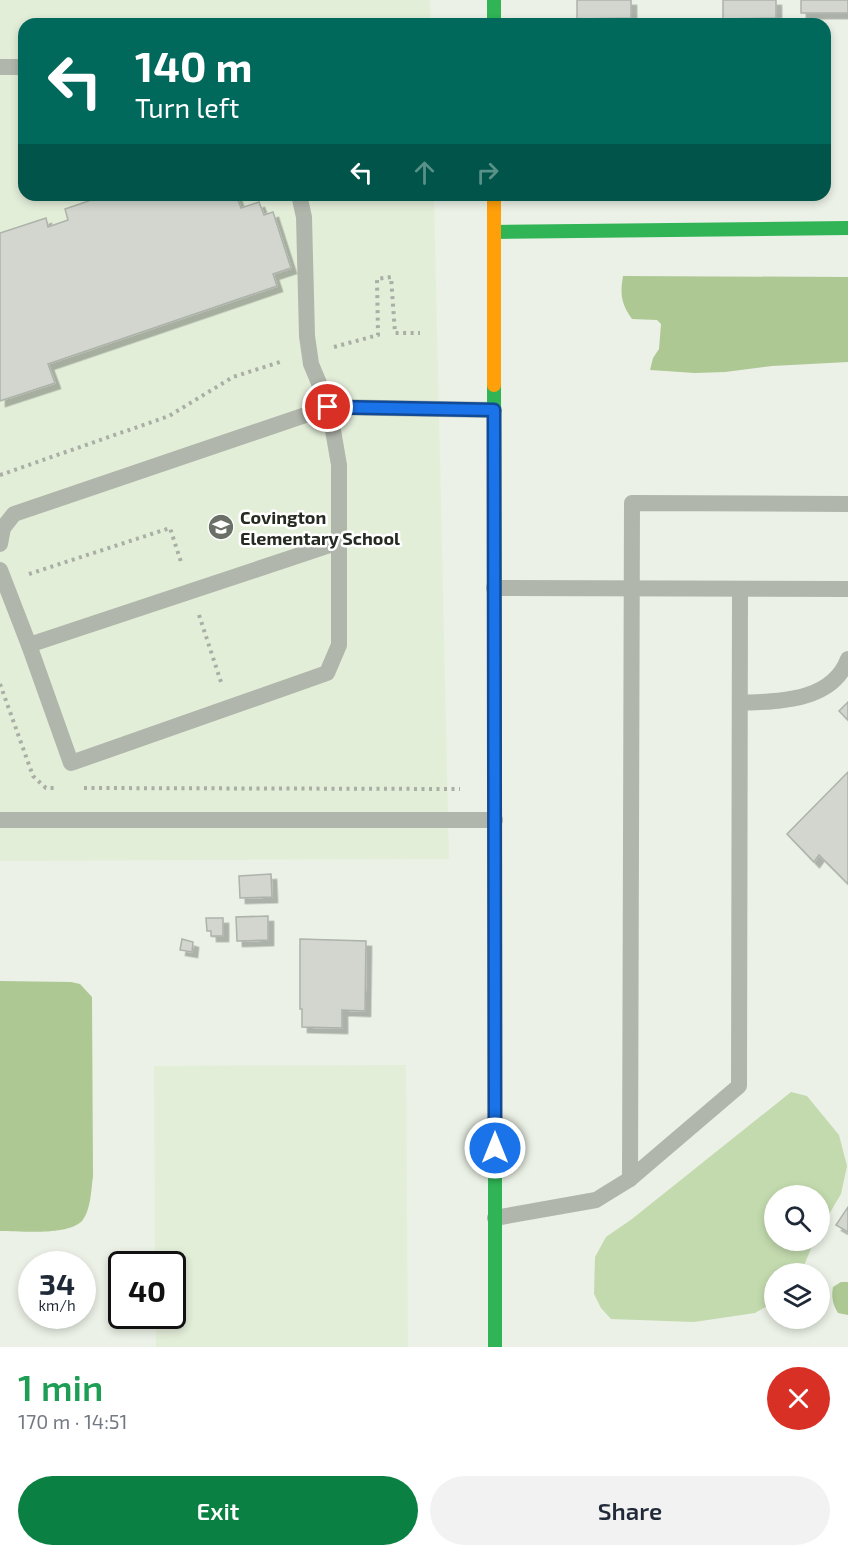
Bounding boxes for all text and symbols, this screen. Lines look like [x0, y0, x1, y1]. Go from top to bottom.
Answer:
text: 140 m [135, 40, 252, 90]
icon: left [36, 42, 114, 120]
text: Turn left [135, 91, 239, 123]
icon: left [345, 156, 378, 189]
icon: ahead [408, 156, 441, 189]
icon: right [471, 156, 504, 189]
pin [302, 381, 353, 432]
icon: arrive [311, 390, 344, 423]
place label: Covington Elementary School [240, 506, 400, 549]
school or university icon: Covington Elementary School [206, 512, 236, 542]
position arrow [463, 1116, 527, 1180]
map controls [764, 1185, 830, 1329]
button: search [764, 1185, 830, 1251]
speed limit sign: 40 [108, 1251, 186, 1329]
button: layers [764, 1263, 830, 1329]
text: 34 [39, 1265, 75, 1301]
text: km/h [38, 1296, 76, 1314]
text: 1 min [18, 1365, 103, 1408]
button: close [767, 1367, 830, 1430]
text: 170 m · 14:51 [18, 1409, 128, 1433]
button: Exit [18, 1476, 418, 1545]
button: Share [430, 1476, 830, 1545]

